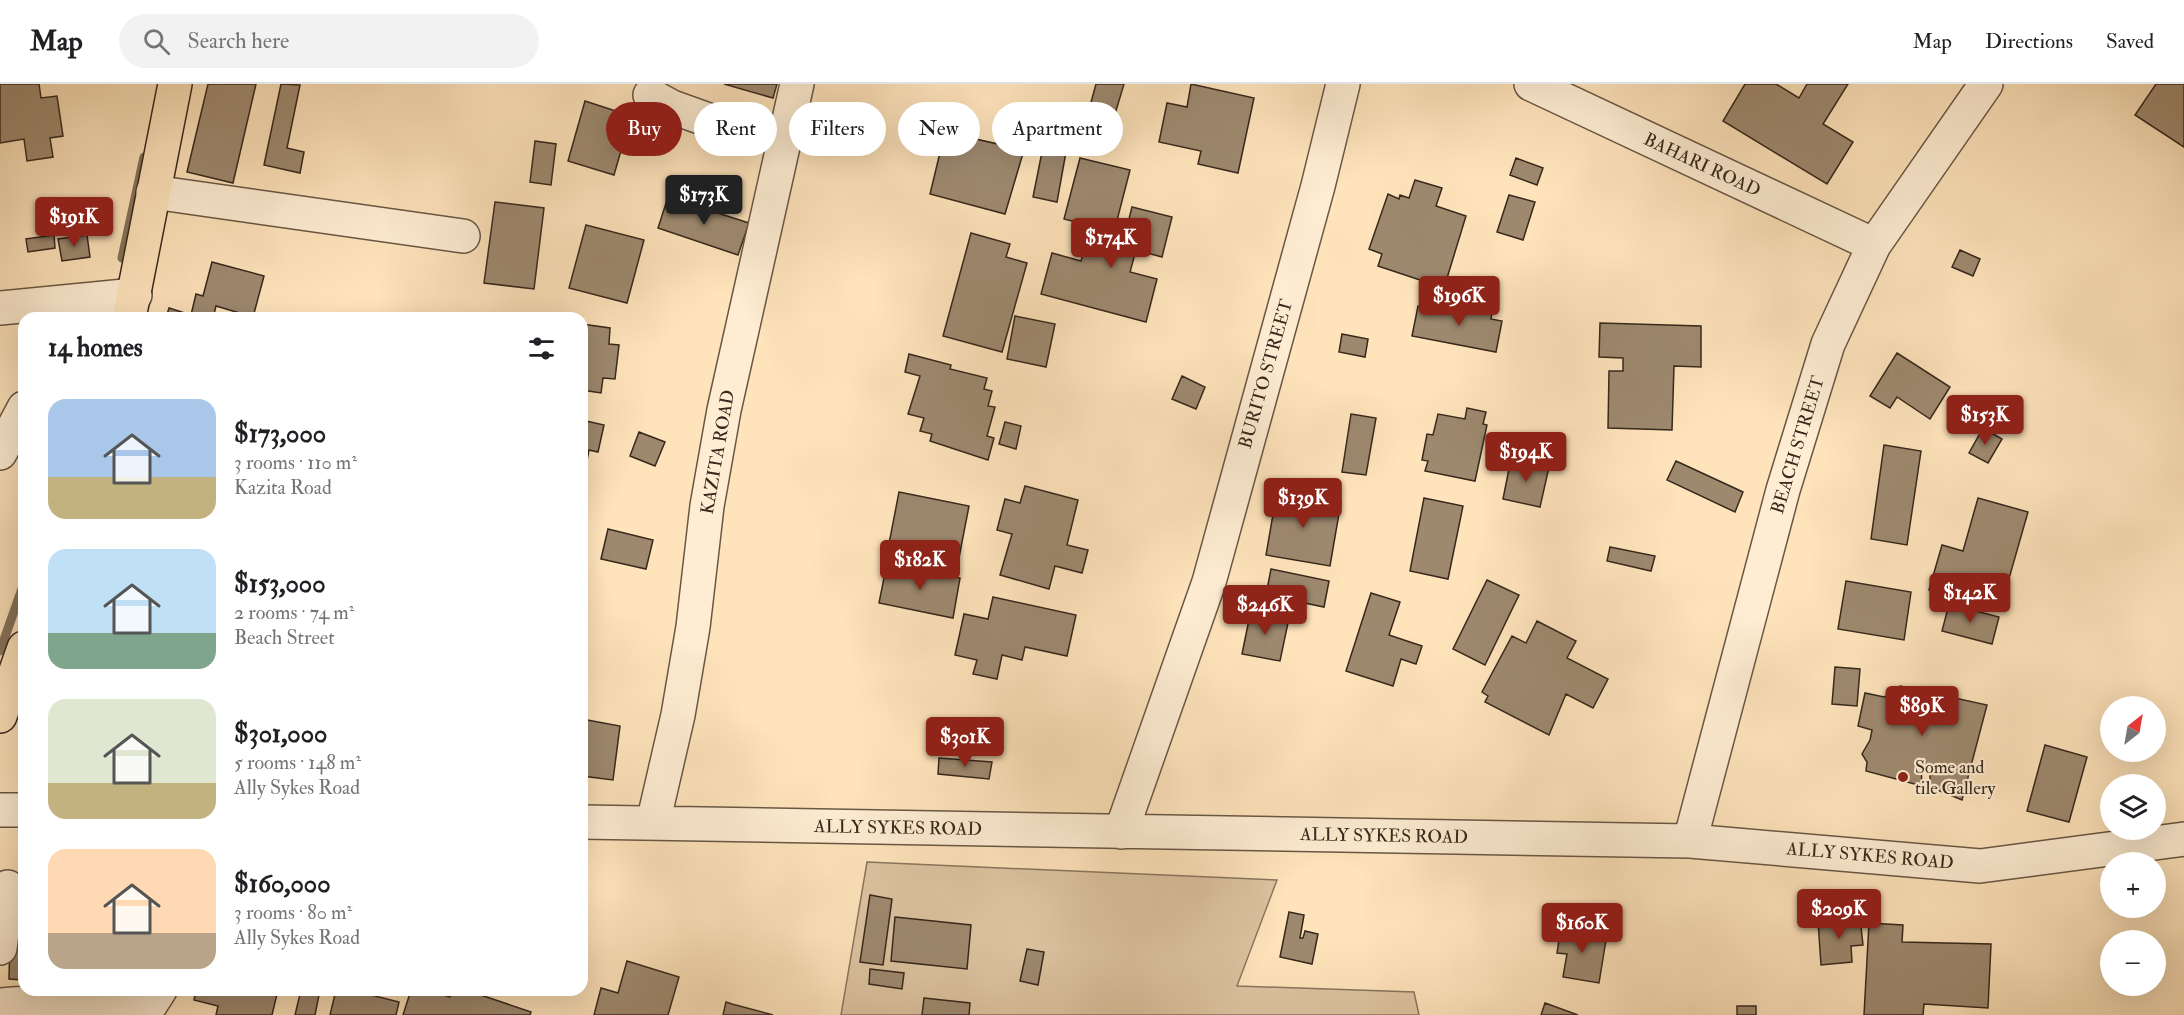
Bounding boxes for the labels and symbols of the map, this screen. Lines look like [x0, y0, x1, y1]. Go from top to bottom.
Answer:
street label: BAHARI ROAD [1640, 128, 1764, 202]
pin: $173K [662, 175, 746, 226]
pin: $191K [32, 197, 116, 248]
pin: $174K [1069, 218, 1153, 269]
pin: $196K [1417, 276, 1501, 327]
street label: BURITO STREET [1234, 296, 1298, 451]
street label: BEACH STREET [1766, 373, 1830, 517]
street label: KAZITA ROAD [696, 388, 740, 516]
pin: $153K [1943, 395, 2027, 446]
pin: $194K [1484, 432, 1568, 483]
pin: $139K [1261, 478, 1345, 529]
pin: $182K [878, 540, 962, 591]
pin: $142K [1928, 573, 2012, 624]
pin: $246K [1223, 585, 1307, 636]
pin: $89K [1886, 686, 1958, 737]
north arrow [2100, 696, 2166, 762]
pin: $301K [923, 717, 1007, 768]
place label: Some and tile Gallery [1915, 756, 1996, 800]
marker: Some and tile Gallery [1896, 770, 1910, 784]
street label: ALLY SYKES ROAD [813, 815, 982, 841]
street label: ALLY SYKES ROAD [1299, 823, 1468, 849]
street label: ALLY SYKES ROAD [1784, 837, 1955, 875]
pin: $209K [1797, 889, 1881, 940]
pin: $160K [1540, 903, 1624, 954]

